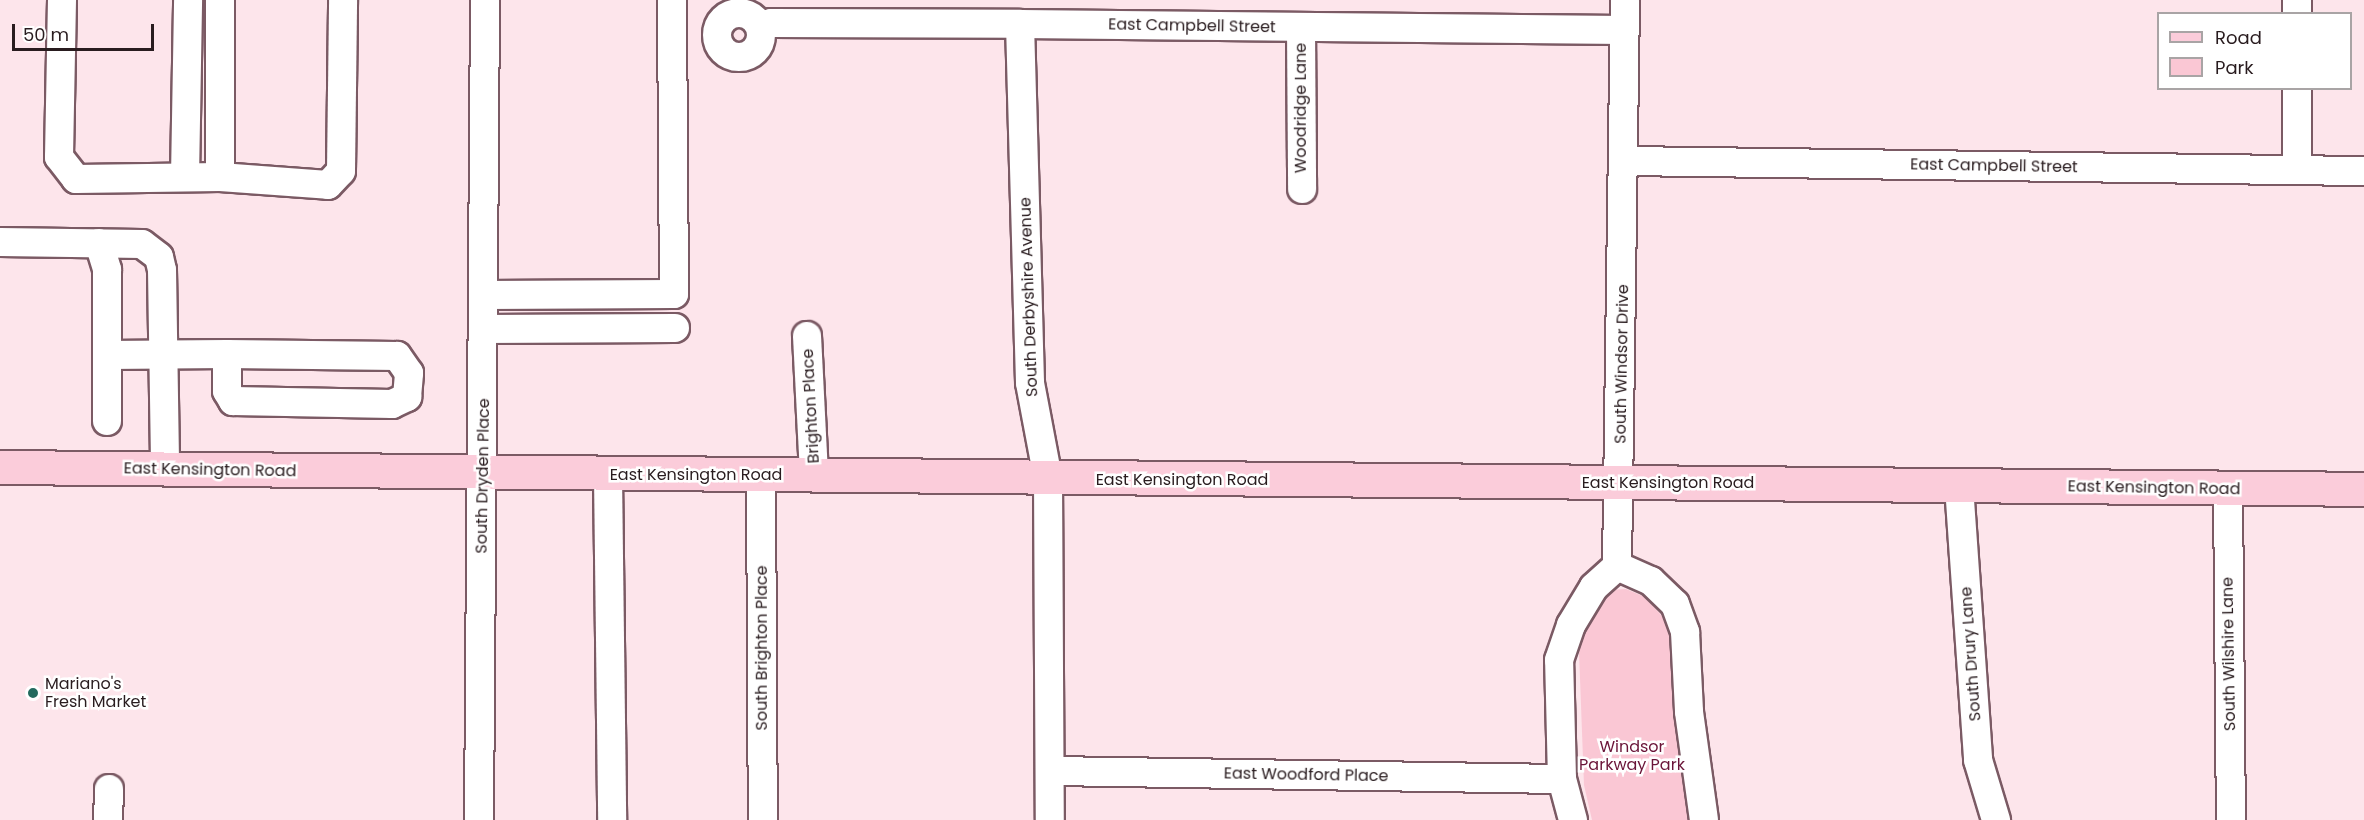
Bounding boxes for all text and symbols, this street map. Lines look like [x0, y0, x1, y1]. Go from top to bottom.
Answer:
scale bar [15, 12, 158, 50]
legend [2157, 12, 2352, 90]
street label: East Campbell Street [1108, 15, 1276, 37]
text: 50 m [23, 22, 69, 47]
text: Road [2215, 25, 2262, 50]
street label: Woodridge Lane [1291, 43, 1311, 173]
text: Park [2215, 55, 2254, 80]
street label: East Campbell Street [1910, 155, 2078, 177]
street label: South Derbyshire Avenue [1016, 197, 1042, 397]
street label: South Windsor Drive [1611, 284, 1633, 444]
street label: Brighton Place [798, 348, 824, 464]
street label: South Dryden Place [472, 398, 494, 554]
street label: East Kensington Road [123, 459, 297, 481]
street label: East Kensington Road [610, 465, 782, 485]
street label: East Kensington Road [1096, 470, 1268, 490]
street label: East Kensington Road [1582, 473, 1754, 493]
street label: East Kensington Road [2067, 477, 2241, 499]
street label: South Brighton Place [752, 565, 772, 731]
street label: South Wilshire Lane [2218, 577, 2240, 731]
street label: South Drury Lane [1957, 586, 1985, 722]
place label: Mariano's Fresh Market [45, 674, 146, 712]
marker: Mariano's Fresh Market [26, 686, 40, 700]
park label: Windsor Parkway Park [1579, 737, 1685, 775]
street label: East Woodford Place [1224, 764, 1388, 786]

